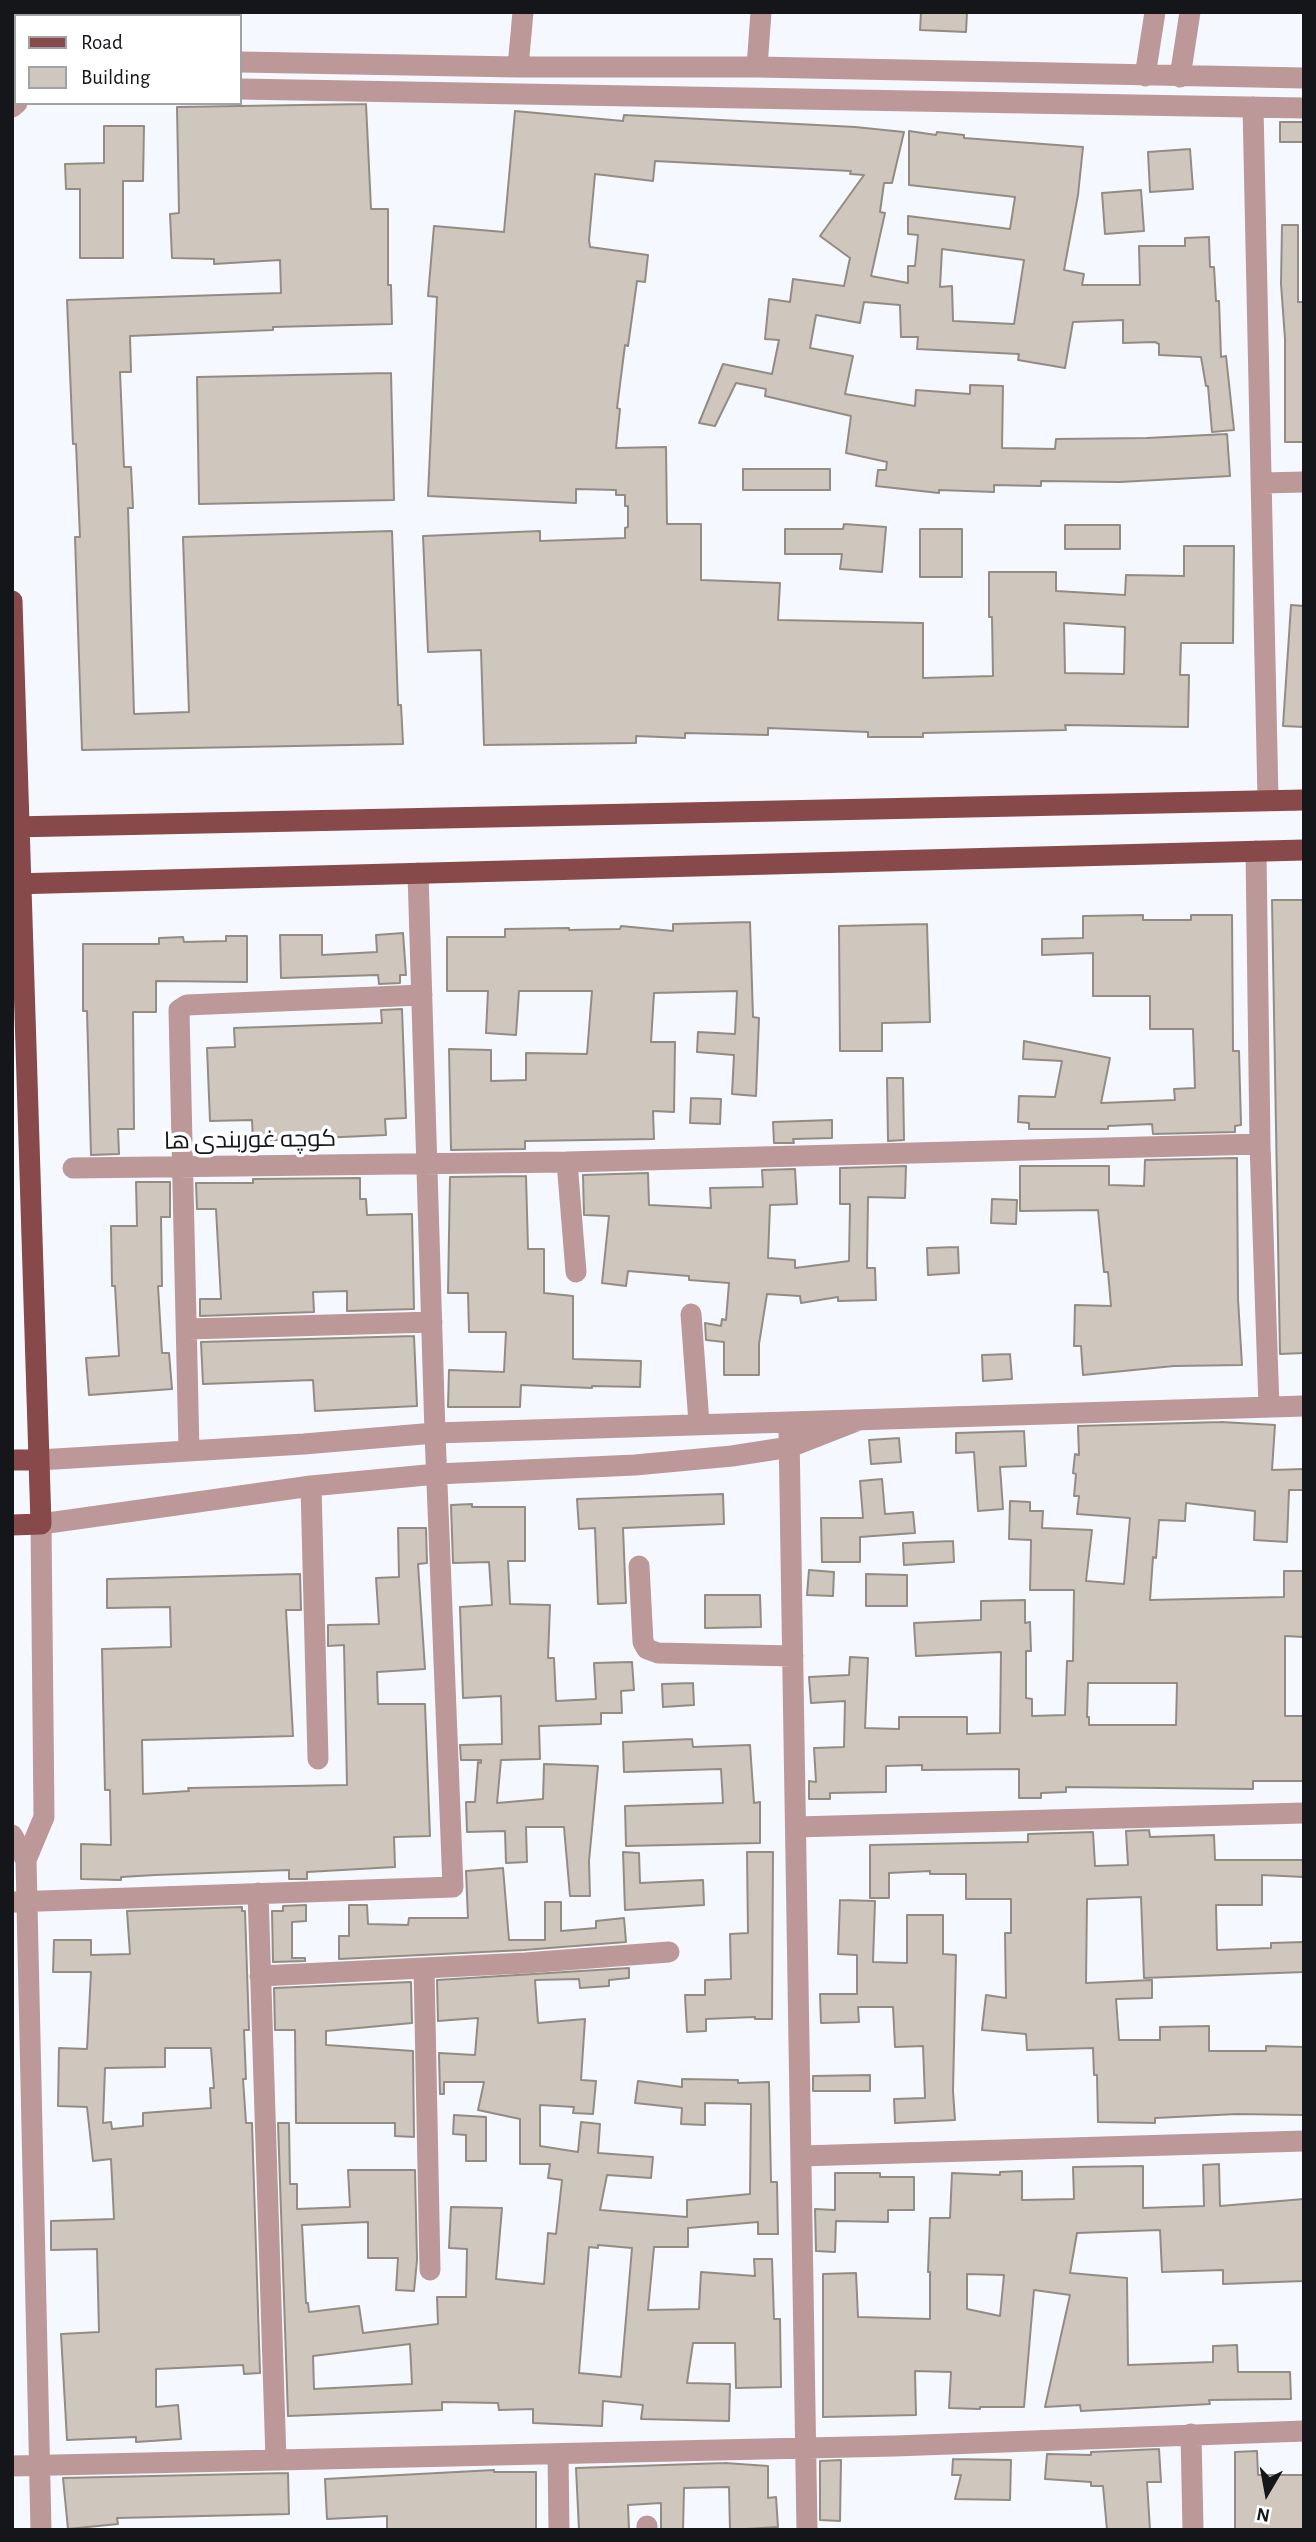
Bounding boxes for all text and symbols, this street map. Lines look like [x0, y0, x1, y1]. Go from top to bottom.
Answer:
legend [14, 14, 242, 105]
text: Road [81, 32, 123, 53]
text: Building [81, 67, 150, 88]
street label: کوچه غوربندی ها [164, 1124, 336, 1156]
north arrow [1232, 2458, 1302, 2528]
text: N [1255, 2504, 1271, 2525]

